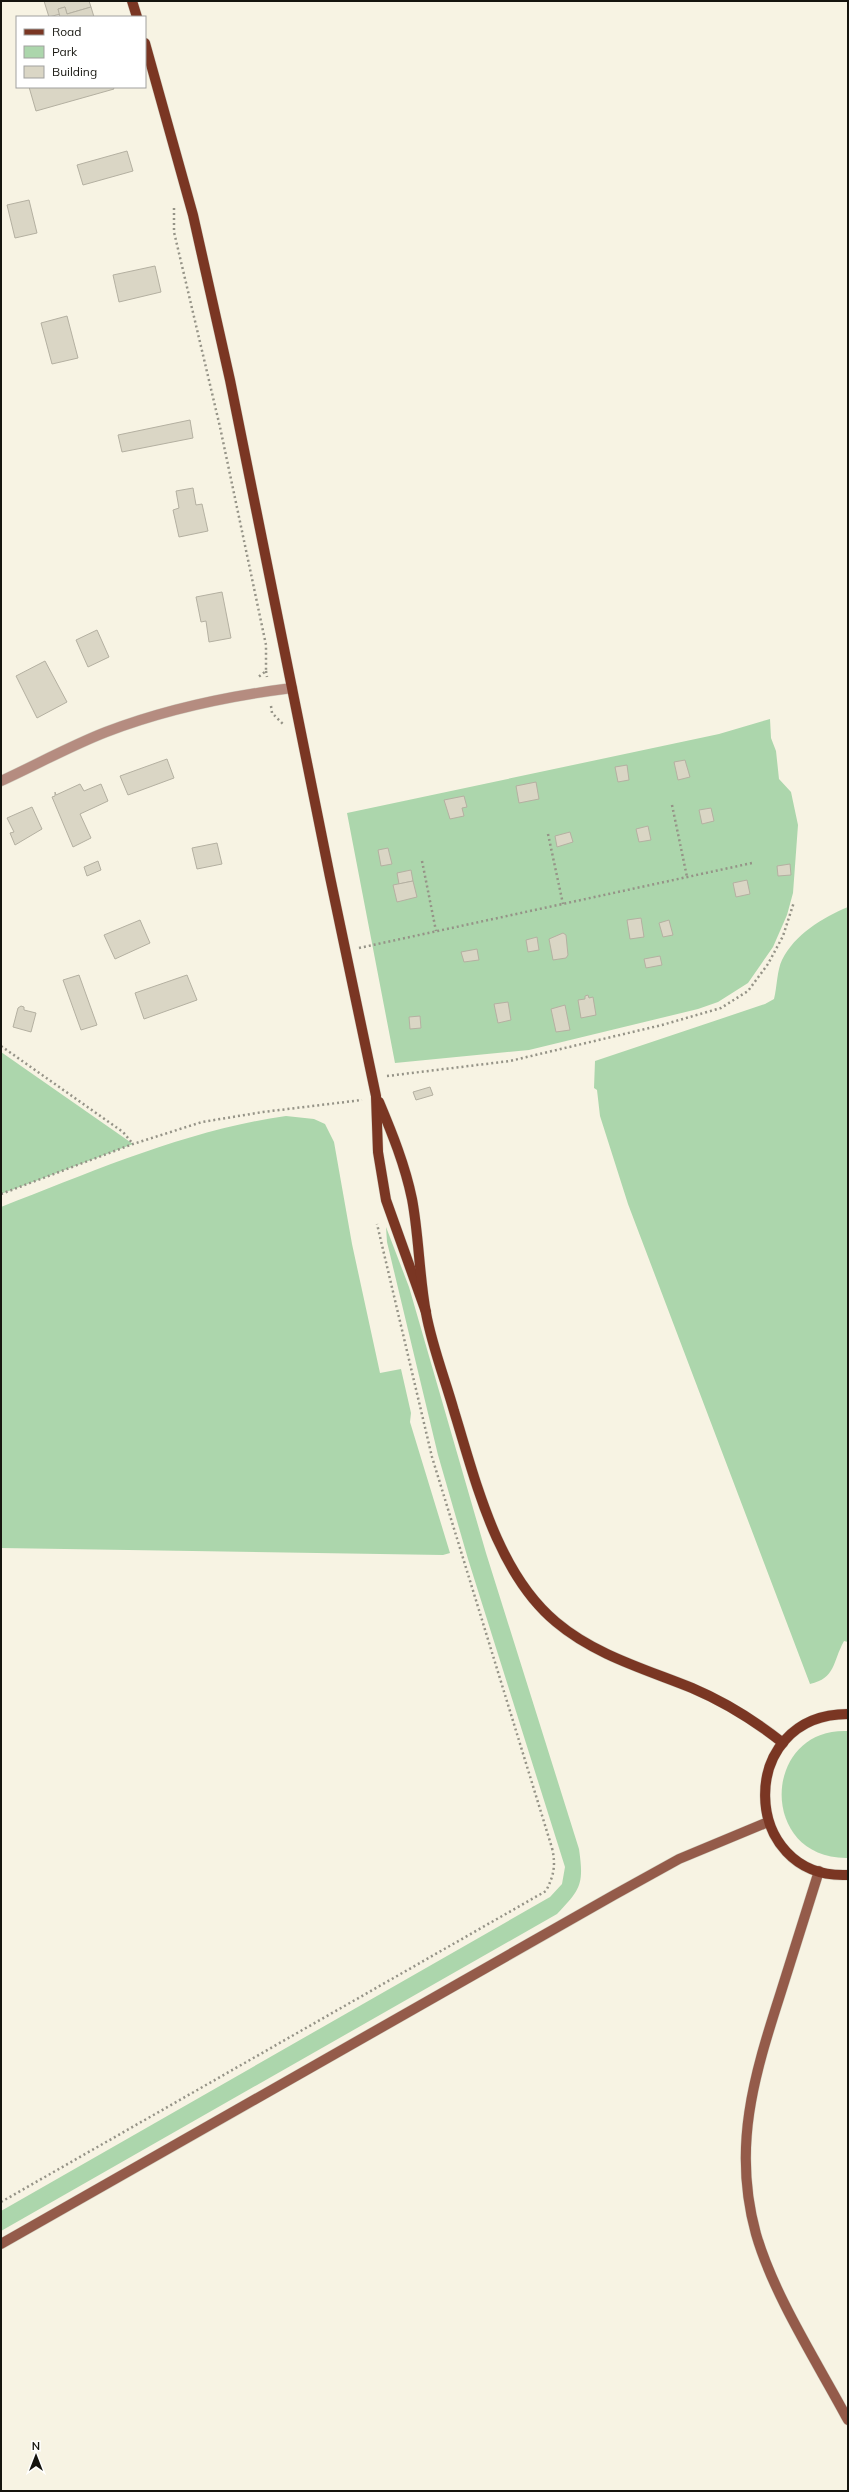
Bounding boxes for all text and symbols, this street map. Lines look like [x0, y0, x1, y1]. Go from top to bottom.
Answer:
legend [16, 16, 146, 88]
text: Road [52, 24, 81, 39]
text: Park [52, 44, 78, 59]
text: Building [52, 64, 97, 79]
north arrow [16, 2436, 56, 2476]
text: N [32, 2439, 40, 2453]

